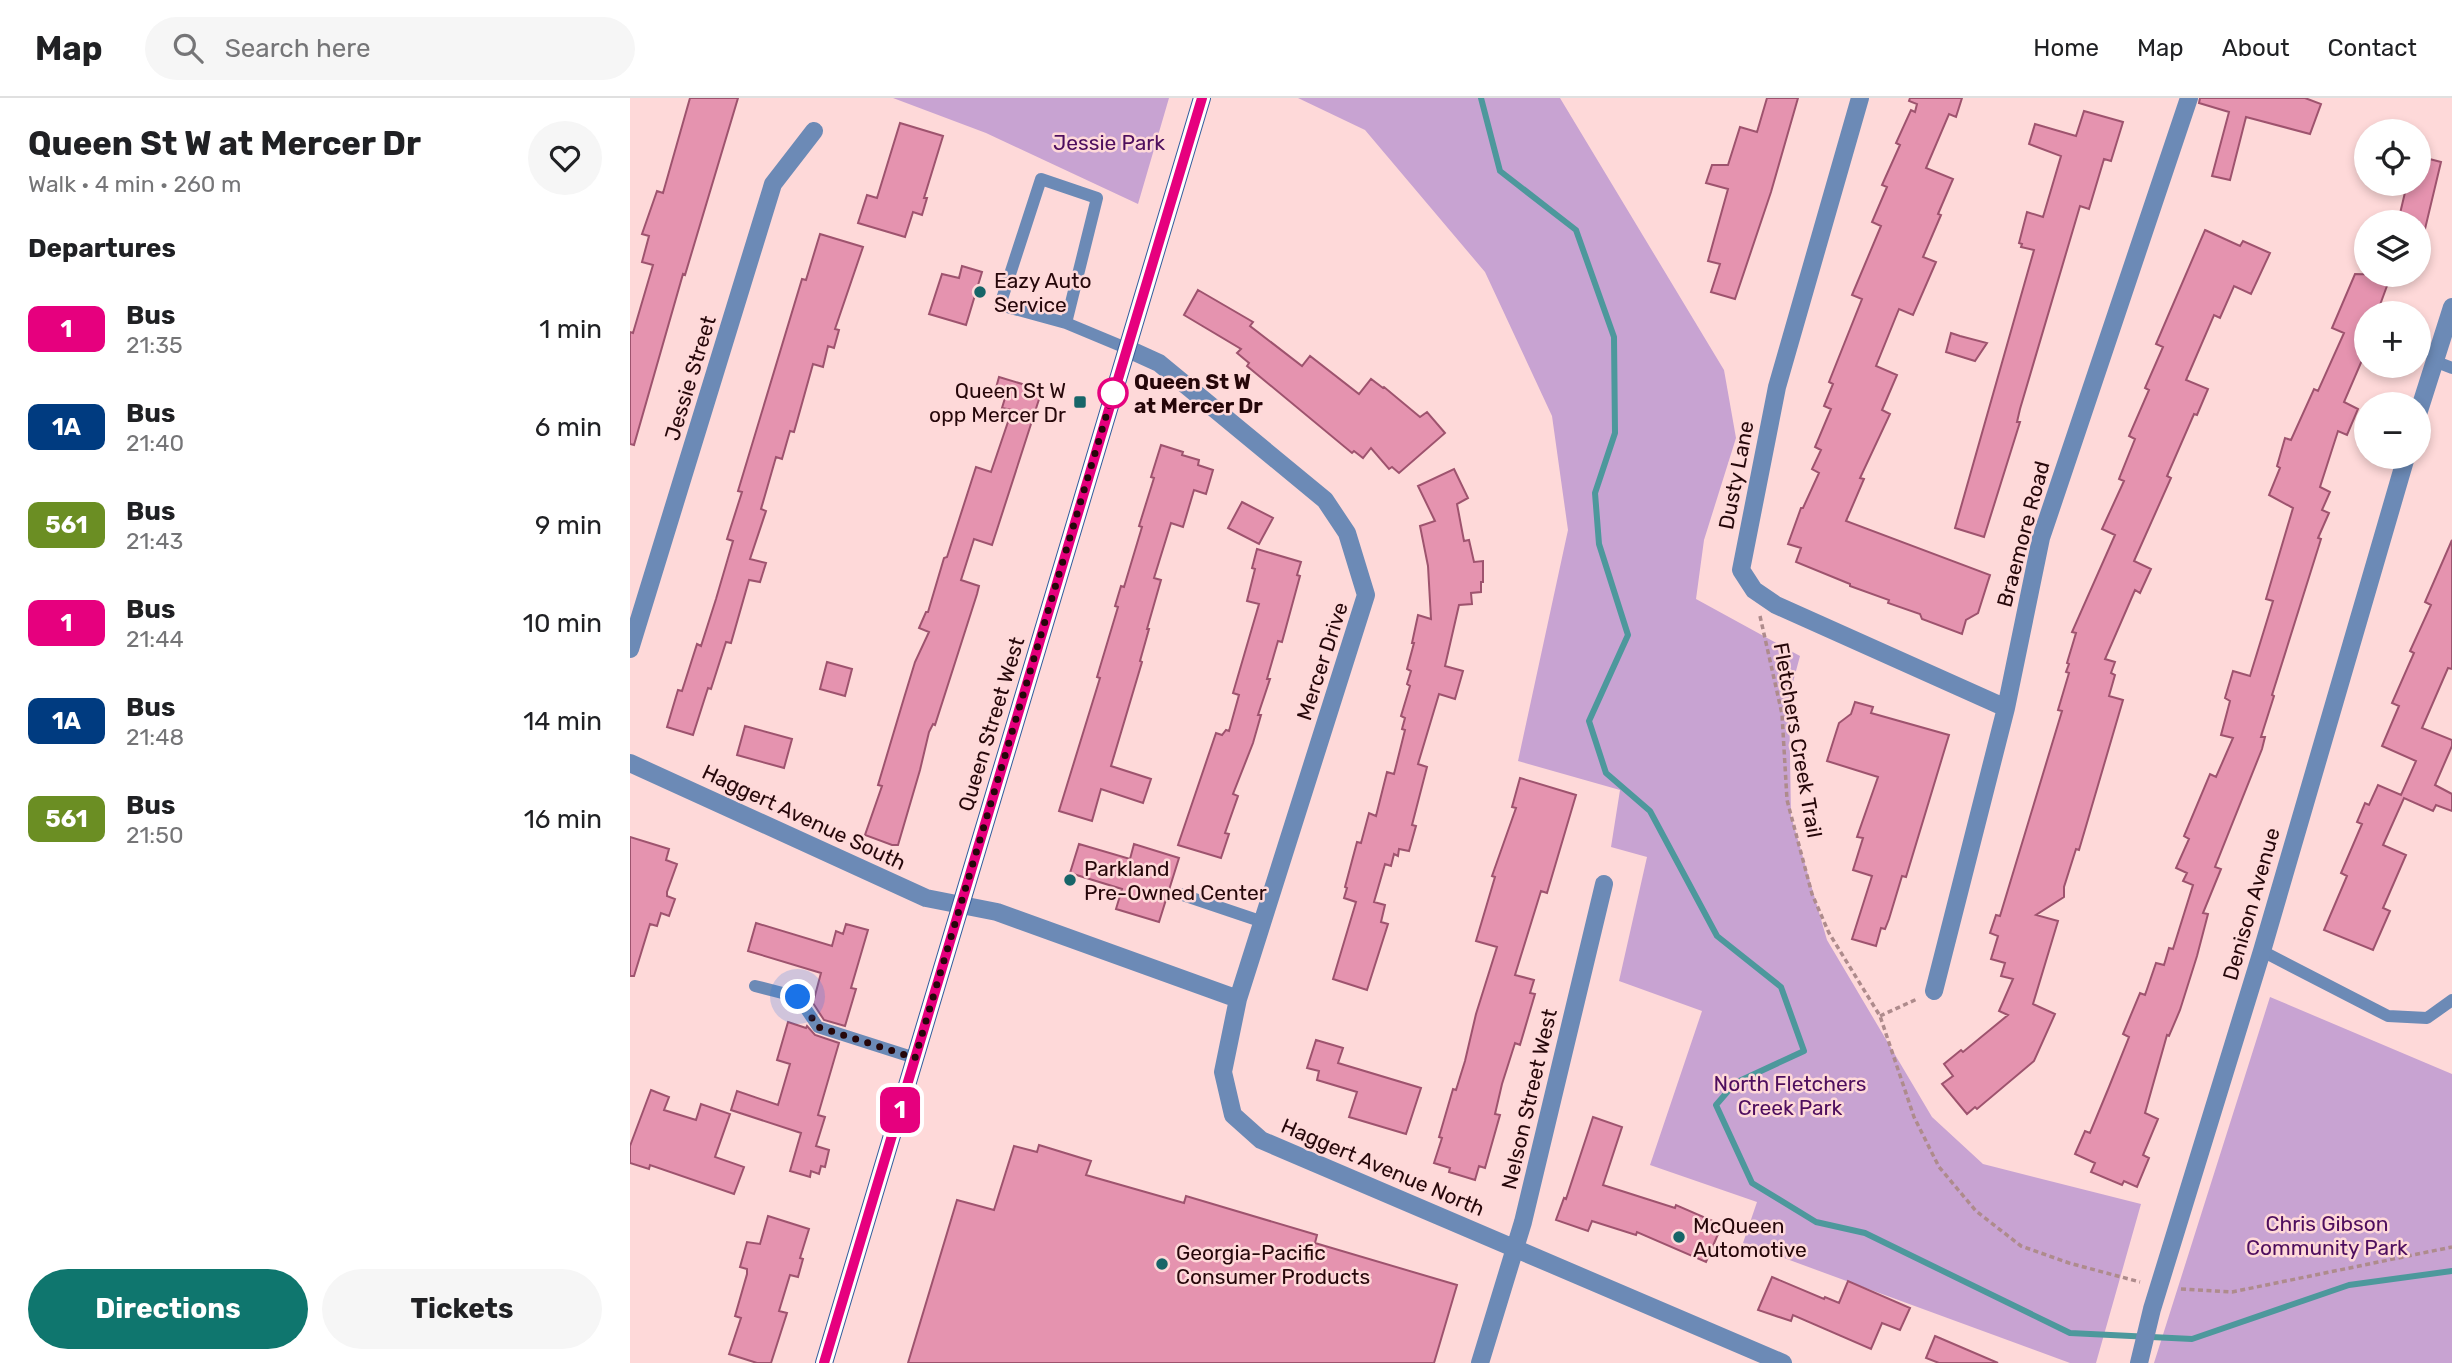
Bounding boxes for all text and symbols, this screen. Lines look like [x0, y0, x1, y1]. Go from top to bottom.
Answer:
search box [145, 17, 635, 80]
text: Map [35, 29, 103, 68]
icon: search [169, 29, 207, 67]
text: Search here [225, 33, 370, 64]
text: Home [2033, 34, 2099, 62]
text: Map [2137, 34, 2184, 62]
text: About [2222, 34, 2290, 62]
text: Contact [2328, 34, 2417, 62]
map controls [2354, 119, 2431, 469]
button: locate [2354, 119, 2431, 196]
button: heart [528, 121, 602, 195]
text: Queen St W at Mercer Dr [28, 124, 421, 163]
park label: Jessie Park [1053, 130, 1165, 155]
text: Walk · 4 min · 260 m [28, 170, 242, 198]
button: layers [2354, 210, 2431, 287]
text: Departures [28, 233, 176, 264]
place label: Eazy Auto Service [994, 268, 1091, 317]
marker: Eazy Auto Service [972, 284, 988, 300]
text: Bus [126, 300, 175, 331]
button: + [2354, 301, 2431, 378]
street label: Jessie Street [659, 313, 721, 443]
text: 1 min [539, 314, 602, 345]
text: 1 [61, 315, 72, 343]
text: 21:35 [126, 331, 183, 359]
place label: Queen St W at Mercer Dr [1134, 369, 1263, 418]
place label: Queen St W opp Mercer Dr [929, 378, 1066, 427]
marker: Queen St W at Mercer Dr [1098, 378, 1128, 408]
button: − [2354, 392, 2431, 469]
marker: Queen St W opp Mercer Dr [1072, 394, 1088, 410]
text: Bus [126, 398, 175, 429]
text: 6 min [535, 412, 602, 443]
text: 1A [52, 413, 81, 441]
street label: Dusty Lane [1713, 419, 1759, 531]
text: 21:40 [126, 429, 184, 457]
street label: Braemore Road [1991, 458, 2055, 610]
text: Bus [126, 496, 175, 527]
text: 9 min [535, 510, 602, 541]
text: 561 [45, 511, 88, 539]
text: 21:43 [126, 527, 183, 555]
text: Bus [126, 594, 175, 625]
street label: Mercer Drive [1291, 599, 1353, 723]
text: 10 min [523, 608, 602, 639]
text: 1 [61, 609, 72, 637]
text: 21:44 [126, 625, 184, 653]
street label: Queen Street West [953, 634, 1029, 814]
street label: Fletchers Creek Trail [1769, 640, 1827, 840]
text: Bus [126, 692, 175, 723]
text: 14 min [523, 706, 602, 737]
text: 1A [52, 707, 81, 735]
text: 21:48 [126, 723, 184, 751]
street label: Haggert Avenue South [698, 759, 910, 875]
text: Bus [126, 790, 175, 821]
text: 16 min [524, 804, 602, 835]
text: 561 [45, 805, 88, 833]
text: 21:50 [126, 821, 184, 849]
street label: Denison Avenue [2217, 825, 2285, 983]
place label: Parkland Pre-Owned Center [1084, 856, 1267, 905]
marker: Parkland Pre-Owned Center [1062, 872, 1078, 888]
your location [780, 979, 815, 1014]
street label: Nelson Street West [1496, 1006, 1562, 1192]
park label: North Fletchers Creek Park [1714, 1071, 1866, 1120]
line badge: 1 [877, 1087, 923, 1133]
text: 1 [894, 1096, 906, 1124]
street label: Haggert Avenue North [1278, 1113, 1488, 1221]
park label: Chris Gibson Community Park [2246, 1211, 2408, 1260]
place label: McQueen Automotive [1693, 1213, 1807, 1262]
marker: McQueen Automotive [1671, 1229, 1687, 1245]
place label: Georgia-Pacific Consumer Products [1176, 1240, 1370, 1289]
marker: Georgia-Pacific Consumer Products [1154, 1256, 1170, 1272]
button: Directions [28, 1269, 308, 1349]
button: Tickets [322, 1269, 602, 1349]

